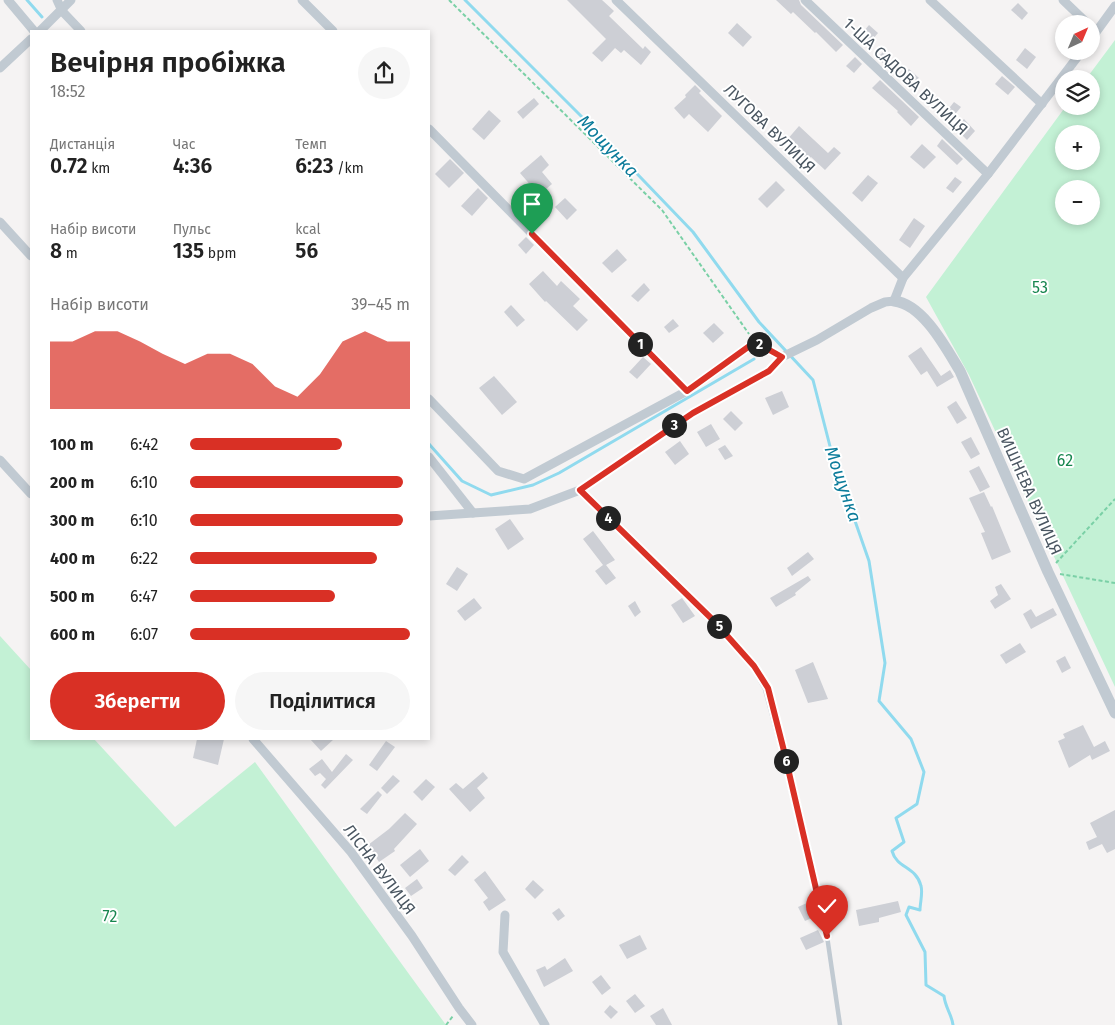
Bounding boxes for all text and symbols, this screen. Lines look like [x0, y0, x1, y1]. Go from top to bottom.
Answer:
street label: 1-ША САДОВА ВУЛИЦЯ [840, 14, 972, 139]
north arrow [1055, 15, 1100, 60]
map controls [1055, 15, 1100, 225]
text: Вечірня пробіжка [50, 46, 286, 79]
button: share [358, 47, 410, 99]
button: layers [1055, 70, 1100, 115]
street label: ЛУГОВА ВУЛИЦЯ [720, 80, 819, 177]
text: 18:52 [50, 82, 85, 101]
water label: Мощунка [573, 110, 643, 182]
button: + [1055, 125, 1100, 170]
text: Дистанція [50, 136, 115, 153]
text: Час [173, 136, 196, 153]
text: Темп [295, 136, 327, 153]
text: 0.72 [50, 153, 87, 179]
text: 4:36 [173, 153, 212, 179]
text: 6:23 [295, 153, 334, 179]
text: km [87, 160, 110, 177]
text: /km [334, 160, 364, 177]
button: − [1055, 180, 1100, 225]
pin [511, 183, 553, 234]
icon: arrive [518, 190, 546, 218]
text: Набір висоти [50, 221, 136, 238]
text: Пульс [173, 221, 211, 238]
text: kcal [295, 221, 321, 238]
text: 8 [50, 238, 62, 264]
text: 135 [173, 238, 204, 264]
text: 56 [295, 238, 318, 264]
text: m [62, 245, 78, 262]
text: bpm [204, 245, 236, 262]
park label: 53 [1032, 278, 1048, 297]
text: Набір висоти [50, 295, 149, 314]
text: 39–45 m [351, 295, 410, 314]
pin: 1 [628, 332, 652, 356]
pin: 2 [746, 332, 772, 356]
text: 1 [637, 336, 644, 353]
text: 2 [756, 336, 763, 353]
pin: 3 [662, 412, 686, 438]
text: 3 [671, 417, 678, 434]
street label: ВИШНЕВА ВУЛИЦЯ [993, 425, 1066, 558]
text: 100 m [50, 435, 93, 454]
text: 6:42 [130, 435, 158, 454]
water label: Мощунка [820, 443, 866, 525]
park label: 62 [1057, 451, 1073, 470]
text: 200 m [50, 473, 94, 492]
text: 6:10 [130, 473, 158, 492]
pin: 4 [596, 506, 620, 530]
text: 4 [605, 510, 612, 527]
text: 300 m [50, 511, 94, 530]
text: 6:10 [130, 511, 158, 530]
text: 400 m [50, 549, 95, 568]
text: 6:22 [130, 549, 158, 568]
text: 500 m [50, 587, 95, 606]
text: 6:47 [130, 587, 158, 606]
pin: 5 [706, 614, 732, 638]
text: 5 [716, 618, 723, 635]
text: 600 m [50, 625, 95, 644]
text: 6:07 [130, 625, 158, 644]
button: Зберегти [50, 672, 225, 730]
button: Поділитися [235, 672, 410, 730]
pin: 6 [774, 748, 798, 774]
text: 6 [783, 753, 790, 770]
street label: ЛІСНА ВУЛИЦЯ [340, 820, 420, 918]
pin [806, 885, 848, 936]
icon: check [813, 892, 841, 920]
park label: 72 [103, 907, 117, 926]

